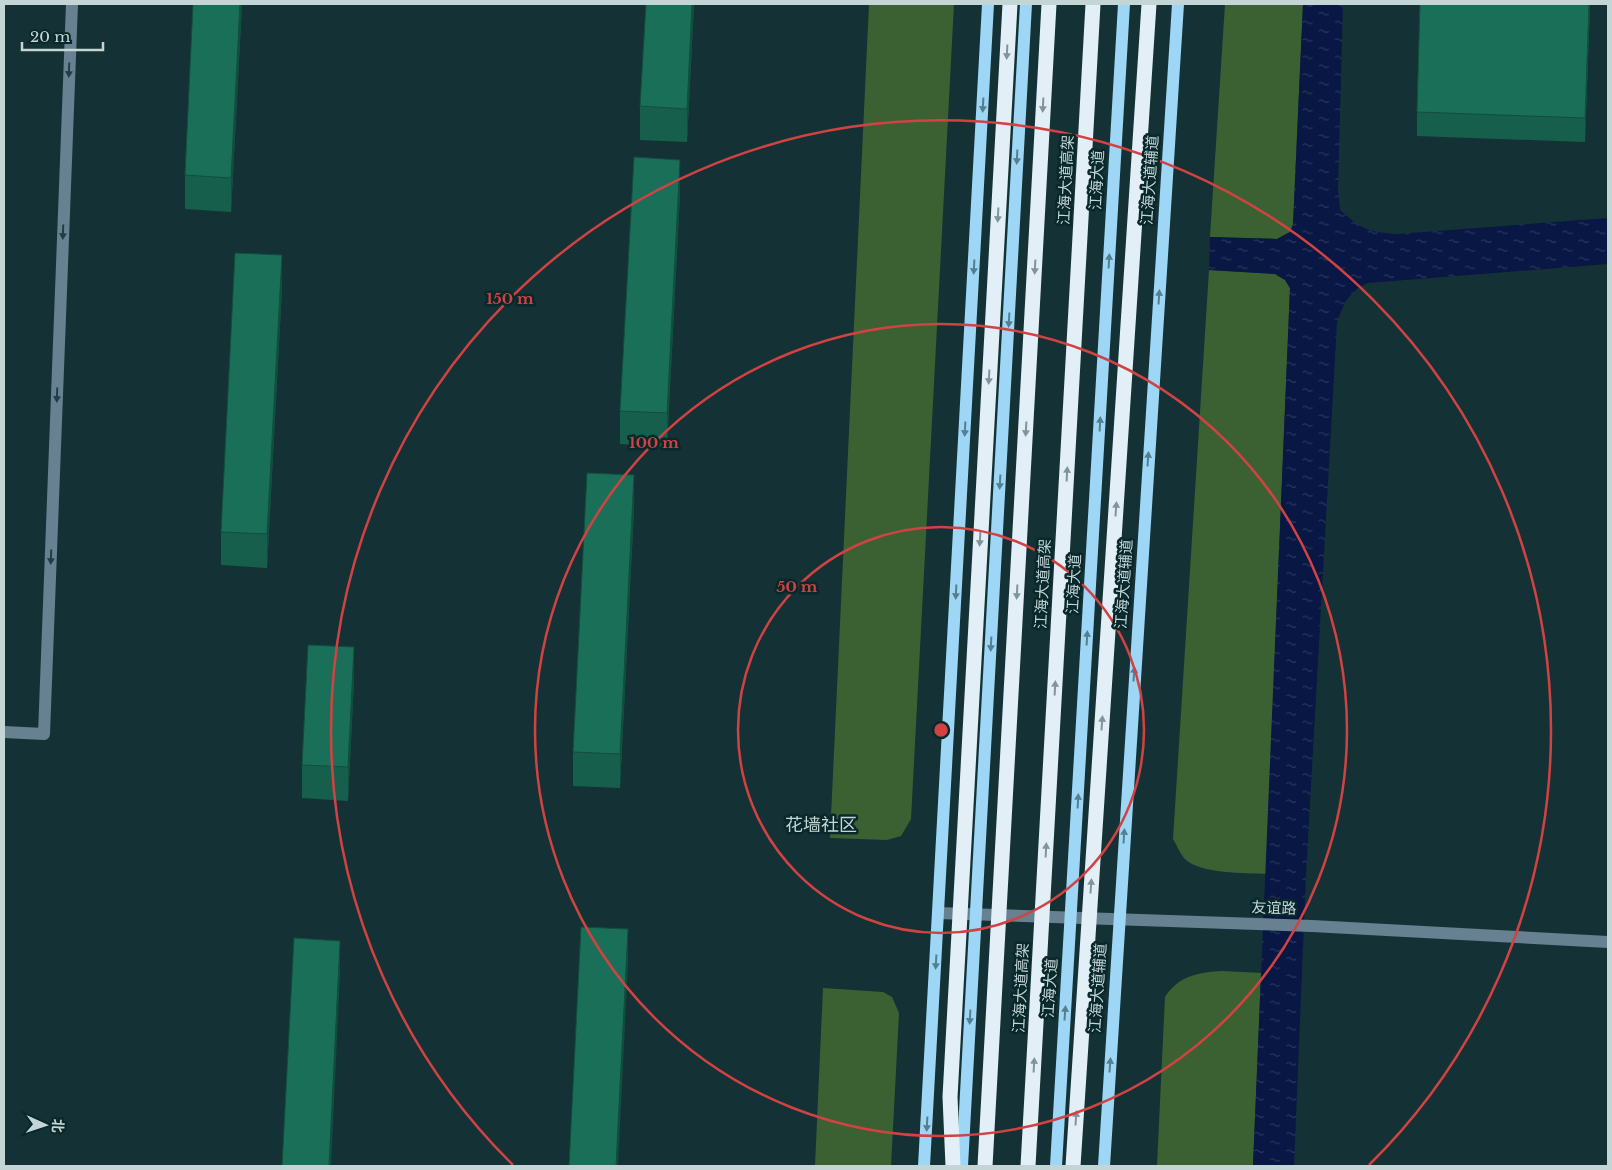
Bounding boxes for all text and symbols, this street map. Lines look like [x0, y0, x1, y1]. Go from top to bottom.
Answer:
scale bar [22, 20, 104, 52]
text: 20 m [30, 27, 70, 46]
one-way arrow [1003, 45, 1011, 61]
one-way arrow [65, 62, 73, 78]
one-way arrow [978, 97, 986, 113]
one-way arrow [1039, 97, 1047, 113]
street label: 江海大道辅道 [1137, 134, 1162, 226]
street label: 江海大道高架 [1054, 135, 1077, 225]
one-way arrow [1013, 150, 1021, 166]
street label: 江海大道 [1085, 150, 1108, 210]
one-way arrow [994, 207, 1002, 223]
one-way arrow [59, 225, 67, 241]
one-way arrow [1105, 253, 1113, 269]
one-way arrow [969, 259, 977, 275]
one-way arrow [1030, 259, 1038, 275]
text: 150 m [486, 289, 534, 308]
one-way arrow [1155, 289, 1163, 305]
one-way arrow [1004, 312, 1012, 328]
one-way arrow [985, 369, 993, 385]
one-way arrow [53, 387, 61, 403]
one-way arrow [1096, 415, 1104, 431]
one-way arrow [960, 422, 968, 438]
one-way arrow [1021, 422, 1029, 438]
text: 100 m [629, 433, 679, 452]
one-way arrow [1145, 451, 1153, 467]
one-way arrow [1063, 465, 1071, 481]
one-way arrow [995, 474, 1003, 490]
one-way arrow [1112, 501, 1120, 517]
one-way arrow [976, 531, 984, 547]
street label: 江海大道辅道 [1111, 538, 1136, 630]
street label: 江海大道高架 [1031, 539, 1054, 629]
one-way arrow [47, 549, 55, 565]
street label: 江海大道 [1062, 554, 1085, 614]
text: 50 m [777, 577, 818, 596]
one-way arrow [952, 584, 960, 600]
one-way arrow [1012, 584, 1020, 600]
one-way arrow [1084, 630, 1092, 646]
one-way arrow [987, 636, 995, 652]
one-way arrow [1131, 666, 1139, 682]
one-way arrow [1052, 680, 1060, 696]
one-way arrow [1098, 715, 1106, 731]
centre of rings [932, 721, 950, 739]
one-way arrow [1074, 792, 1082, 808]
district label: 花墙社区 [785, 814, 857, 836]
one-way arrow [1121, 828, 1129, 844]
one-way arrow [1042, 842, 1050, 858]
one-way arrow [1088, 877, 1096, 893]
street label: 友谊路 [1251, 897, 1297, 918]
street label: 江海大道辅道 [1085, 942, 1110, 1034]
street label: 江海大道高架 [1009, 943, 1032, 1033]
one-way arrow [931, 954, 939, 970]
street label: 江海大道 [1038, 957, 1061, 1019]
one-way arrow [1062, 1005, 1070, 1021]
one-way arrow [966, 1009, 974, 1025]
one-way arrow [1031, 1057, 1039, 1073]
one-way arrow [1106, 1057, 1114, 1073]
north arrow [20, 1100, 70, 1150]
one-way arrow [1072, 1109, 1080, 1125]
one-way arrow [922, 1116, 930, 1132]
text: 北 [49, 1118, 67, 1133]

